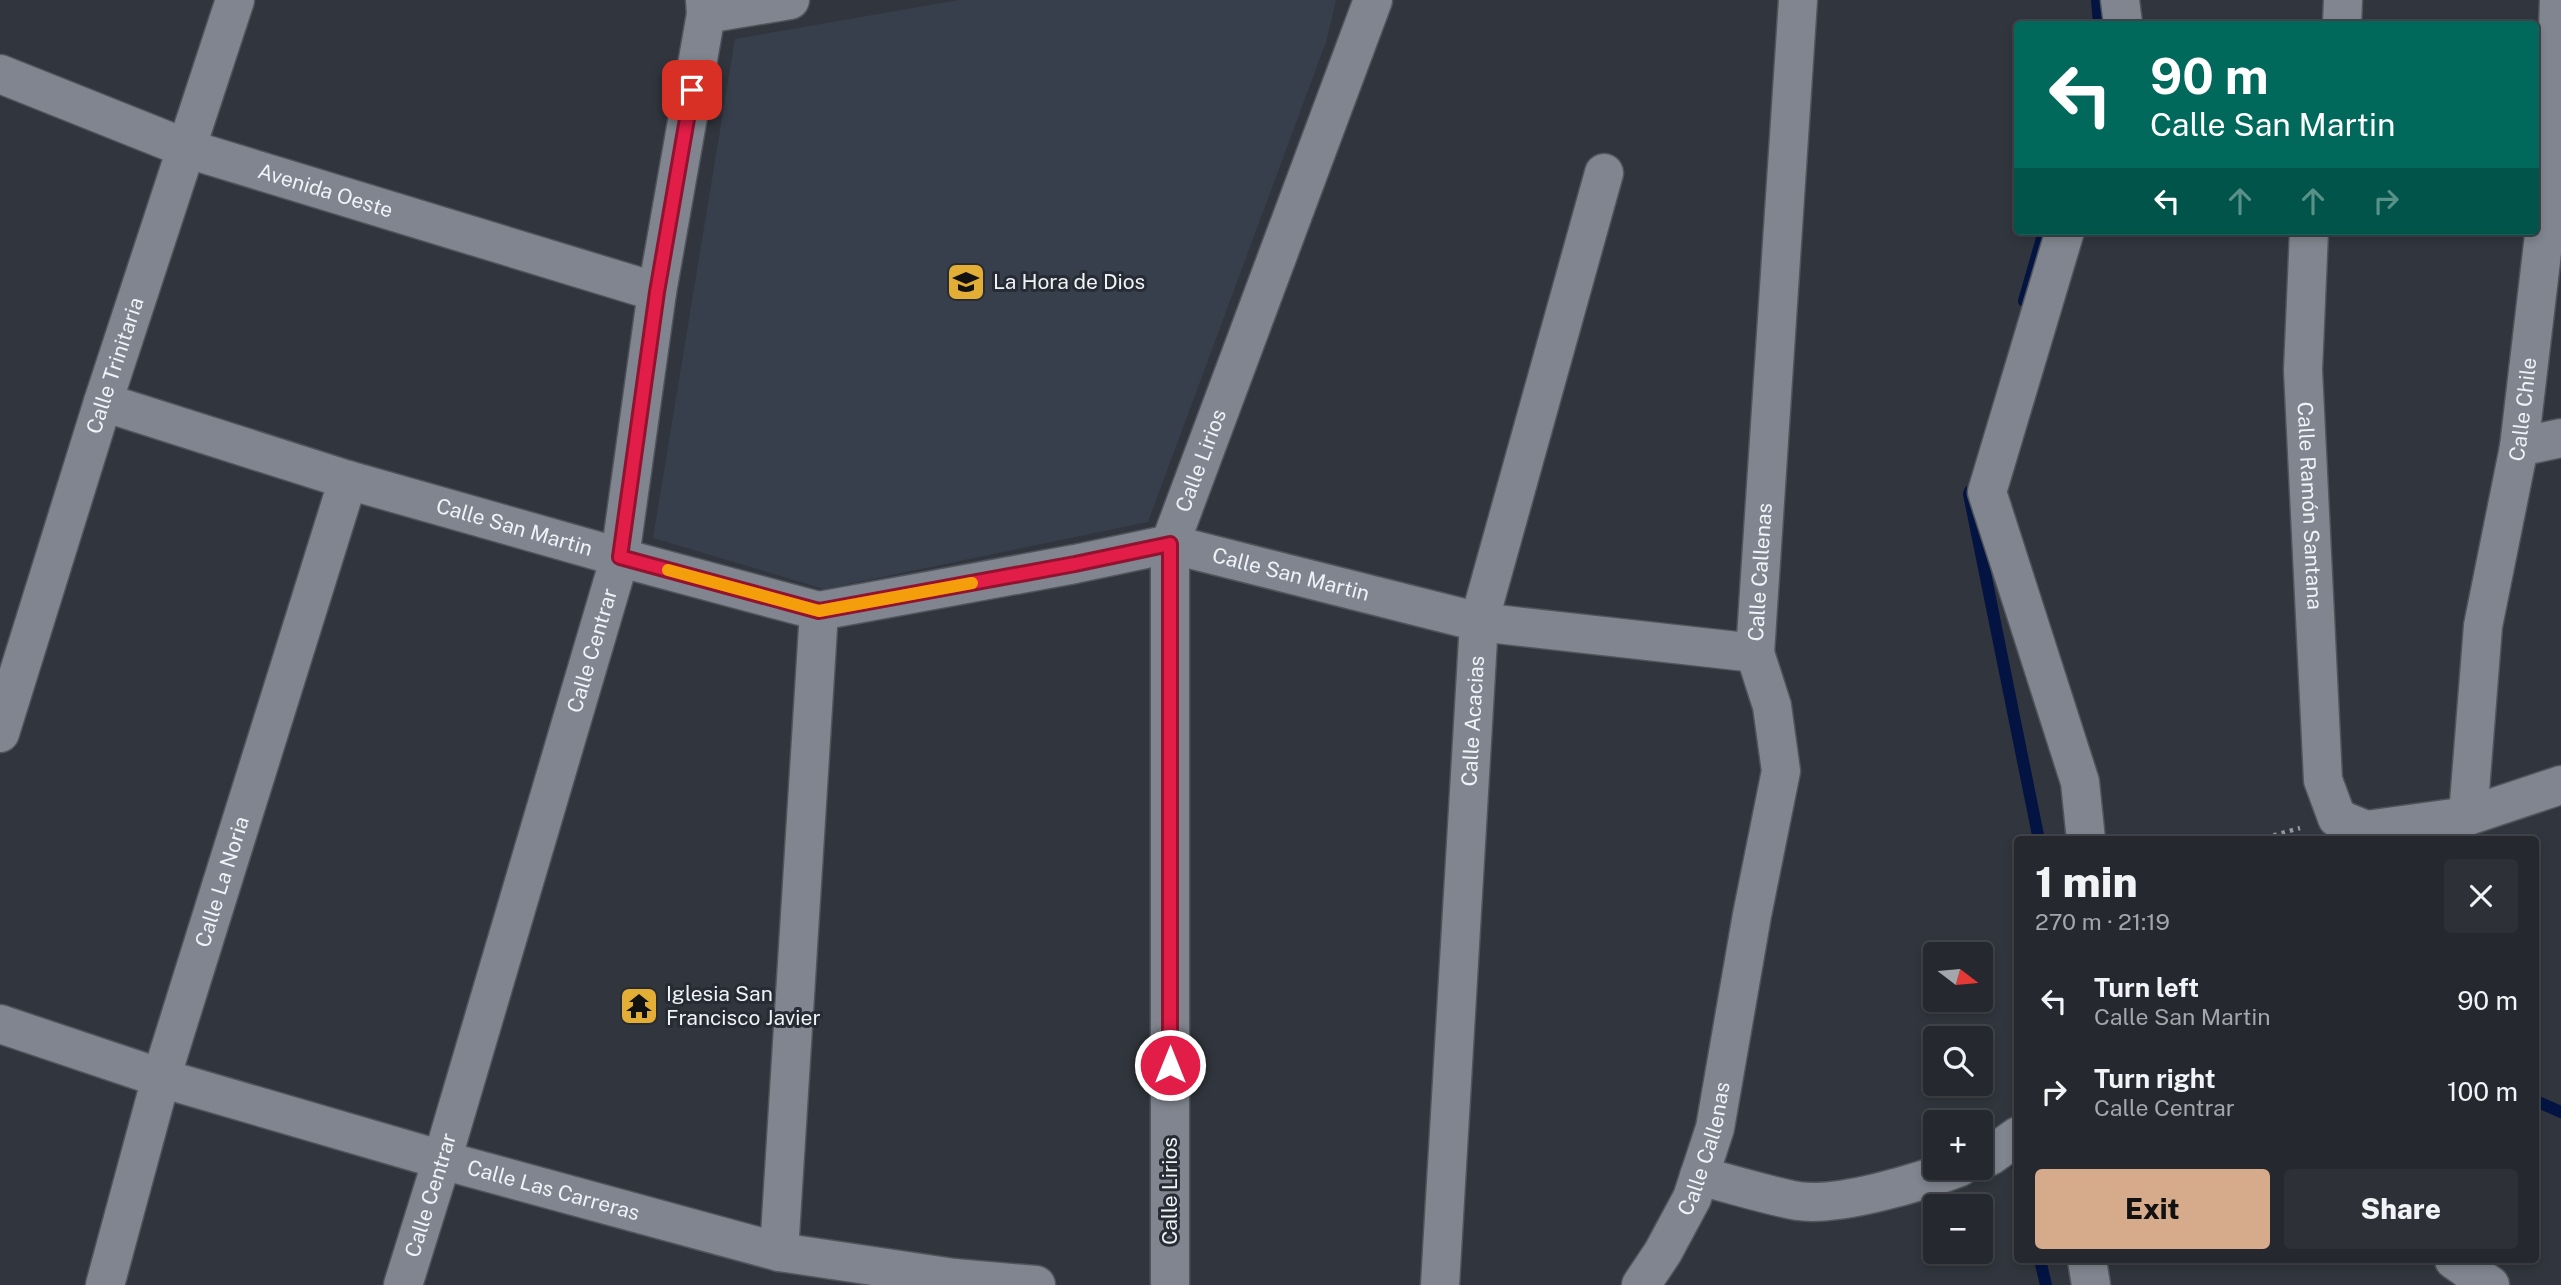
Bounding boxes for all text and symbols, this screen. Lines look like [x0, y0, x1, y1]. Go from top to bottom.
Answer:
text: 90 m [2150, 47, 2269, 105]
icon: left [2035, 49, 2126, 140]
pin [662, 60, 722, 120]
icon: arrive [673, 71, 711, 109]
text: Calle San Martin [2150, 106, 2396, 143]
street label: Avenida Oeste [255, 158, 396, 223]
icon: left [2148, 182, 2186, 220]
icon: ahead [2221, 182, 2259, 220]
icon: ahead [2294, 182, 2332, 220]
icon: right [2367, 182, 2405, 220]
school or university icon: La Hora de Dios [945, 261, 987, 303]
place label: La Hora de Dios [993, 269, 1145, 294]
street label: Calle Trinitaria [81, 294, 149, 437]
street label: Calle Chile [2503, 356, 2541, 463]
street label: Calle Ramón Santana [2293, 401, 2328, 610]
street label: Calle Lirios [1170, 405, 1231, 515]
street label: Calle San Martin [433, 493, 595, 561]
street label: Calle Callenas [1743, 502, 1777, 642]
street label: Calle San Martin [1210, 542, 1372, 606]
street label: Calle Centrar [562, 585, 622, 716]
street label: Calle Acacias [1456, 655, 1489, 787]
street label: Calle La Noria [190, 813, 254, 950]
text: 1 min [2035, 857, 2138, 906]
button: close [2444, 859, 2518, 933]
text: 270 m · 21:19 [2035, 908, 2170, 935]
north arrow [1923, 942, 1993, 1012]
map controls [1923, 942, 1993, 1264]
text: Turn left [2094, 972, 2199, 1003]
place label: Iglesia San Francisco Javier [666, 981, 821, 1030]
icon: left [2035, 982, 2073, 1020]
temple icon: Iglesia San Francisco Javier [618, 985, 660, 1027]
text: 90 m [2457, 985, 2518, 1016]
text: Calle San Martin [2094, 1003, 2271, 1030]
button: search [1923, 1026, 1993, 1096]
position arrow [1133, 1028, 1207, 1102]
text: Turn right [2094, 1063, 2216, 1094]
icon: right [2035, 1073, 2073, 1111]
text: 100 m [2447, 1076, 2518, 1107]
street label: Calle Callenas [1672, 1080, 1735, 1220]
text: Calle Centrar [2094, 1094, 2235, 1121]
button: + [1923, 1110, 1993, 1180]
street label: Calle Centrar [399, 1130, 461, 1260]
street label: Calle Lirios [1157, 1137, 1182, 1245]
street label: Calle Las Carreras [464, 1154, 643, 1225]
button: Exit [2035, 1169, 2270, 1249]
button: Share [2284, 1169, 2518, 1249]
button: − [1923, 1194, 1993, 1264]

